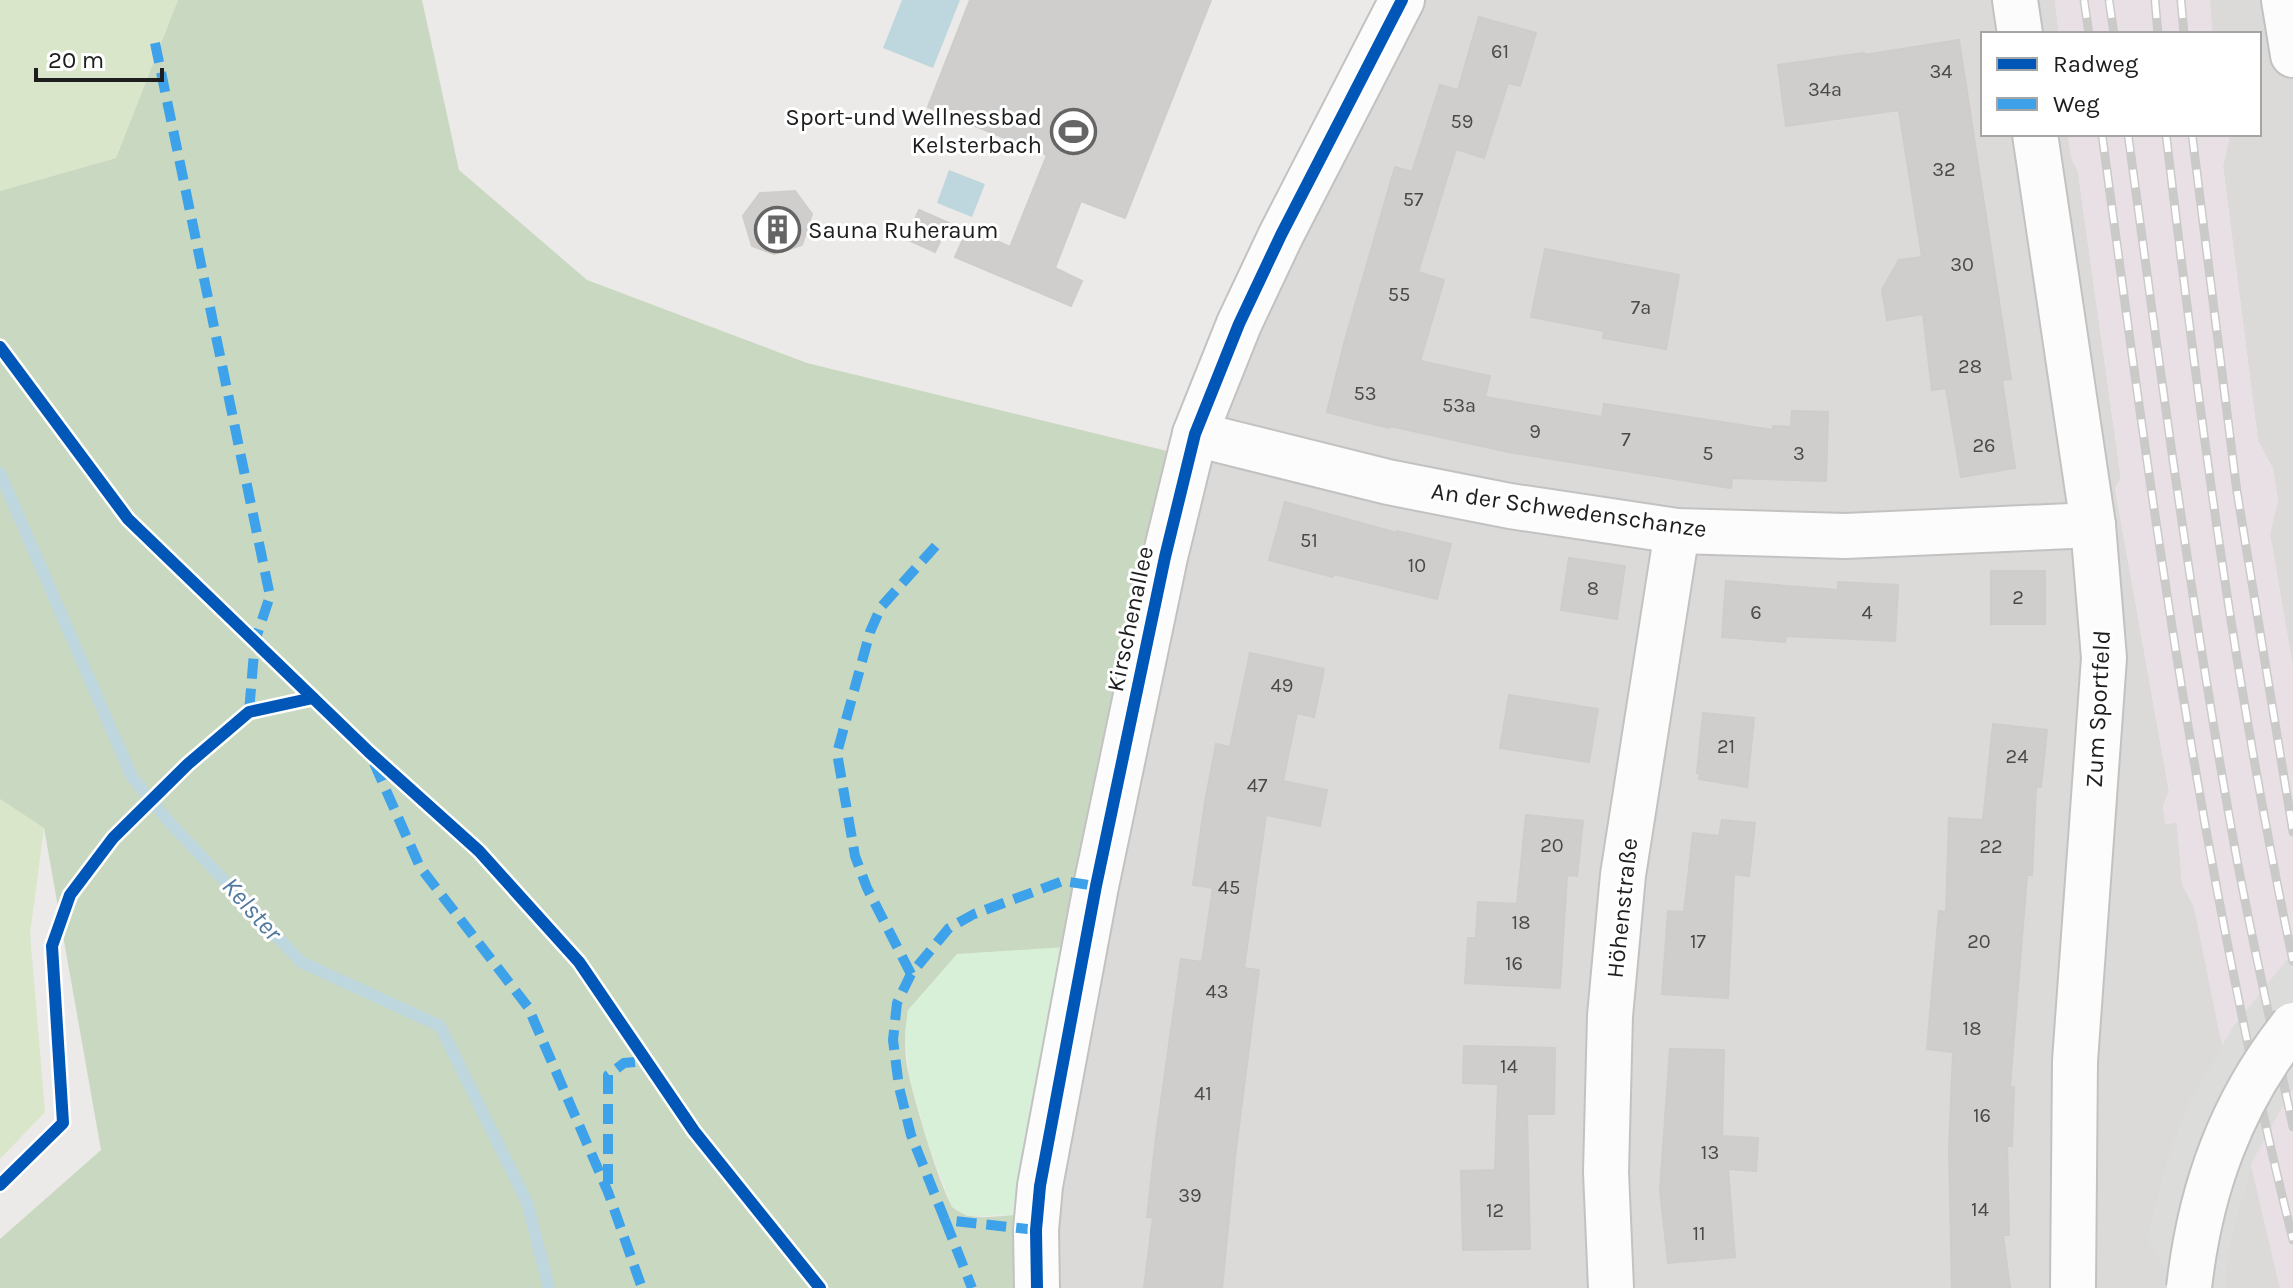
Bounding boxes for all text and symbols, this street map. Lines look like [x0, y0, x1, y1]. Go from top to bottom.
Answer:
scale bar [36, 32, 162, 82]
legend [1981, 32, 2261, 136]
house number: 61 [1491, 40, 1509, 63]
text: 20 m [48, 46, 104, 74]
text: Radweg [2053, 50, 2139, 78]
house number: 34 [1930, 60, 1952, 83]
house number: 34a [1808, 78, 1842, 101]
text: Weg [2053, 90, 2100, 118]
place label: Sport-und Wellnessbad Kelsterbach [785, 103, 1042, 159]
sports icon: Sport-und Wellnessbad Kelsterbach [1049, 107, 1097, 155]
house number: 59 [1451, 110, 1473, 133]
house number: 32 [1932, 158, 1956, 181]
house number: 57 [1403, 188, 1424, 211]
building icon: Sauna Ruheraum [753, 206, 801, 254]
place label: Sauna Ruheraum [808, 216, 999, 244]
house number: 30 [1950, 253, 1974, 276]
house number: 55 [1388, 283, 1410, 306]
house number: 7a [1631, 296, 1651, 319]
house number: 28 [1958, 355, 1982, 378]
house number: 53 [1353, 382, 1377, 405]
house number: 53a [1442, 394, 1476, 417]
house number: 9 [1529, 420, 1541, 443]
house number: 7 [1621, 428, 1631, 451]
house number: 26 [1972, 434, 1996, 457]
house number: 5 [1702, 442, 1714, 465]
house number: 3 [1793, 442, 1805, 465]
street label: An der Schwedenschanze [1429, 477, 1709, 543]
house number: 51 [1300, 529, 1318, 552]
street label: Kirschenallee [1101, 544, 1159, 694]
house number: 10 [1408, 554, 1426, 577]
house number: 8 [1587, 577, 1599, 600]
house number: 2 [2012, 586, 2024, 609]
house number: 6 [1750, 601, 1762, 624]
house number: 4 [1861, 601, 1873, 624]
street label: Zum Sportfeld [2080, 630, 2116, 788]
house number: 49 [1271, 674, 1293, 697]
house number: 21 [1717, 735, 1735, 758]
house number: 24 [2006, 745, 2028, 768]
house number: 47 [1247, 774, 1268, 797]
house number: 20 [1540, 834, 1564, 857]
house number: 22 [1979, 835, 2003, 858]
street label: Höhenstraße [1601, 836, 1643, 980]
water label: Kelster [215, 871, 289, 948]
house number: 45 [1218, 876, 1240, 899]
house number: 18 [1512, 911, 1530, 934]
house number: 17 [1690, 930, 1707, 953]
house number: 20 [1967, 930, 1991, 953]
house number: 16 [1505, 952, 1523, 975]
house number: 43 [1206, 980, 1228, 1003]
house number: 18 [1963, 1017, 1981, 1040]
house number: 14 [1500, 1055, 1518, 1078]
house number: 41 [1194, 1082, 1212, 1105]
house number: 16 [1973, 1104, 1991, 1127]
house number: 13 [1701, 1141, 1719, 1164]
house number: 39 [1178, 1184, 1202, 1207]
house number: 14 [1971, 1198, 1989, 1221]
house number: 12 [1486, 1199, 1504, 1222]
house number: 11 [1692, 1222, 1706, 1245]

